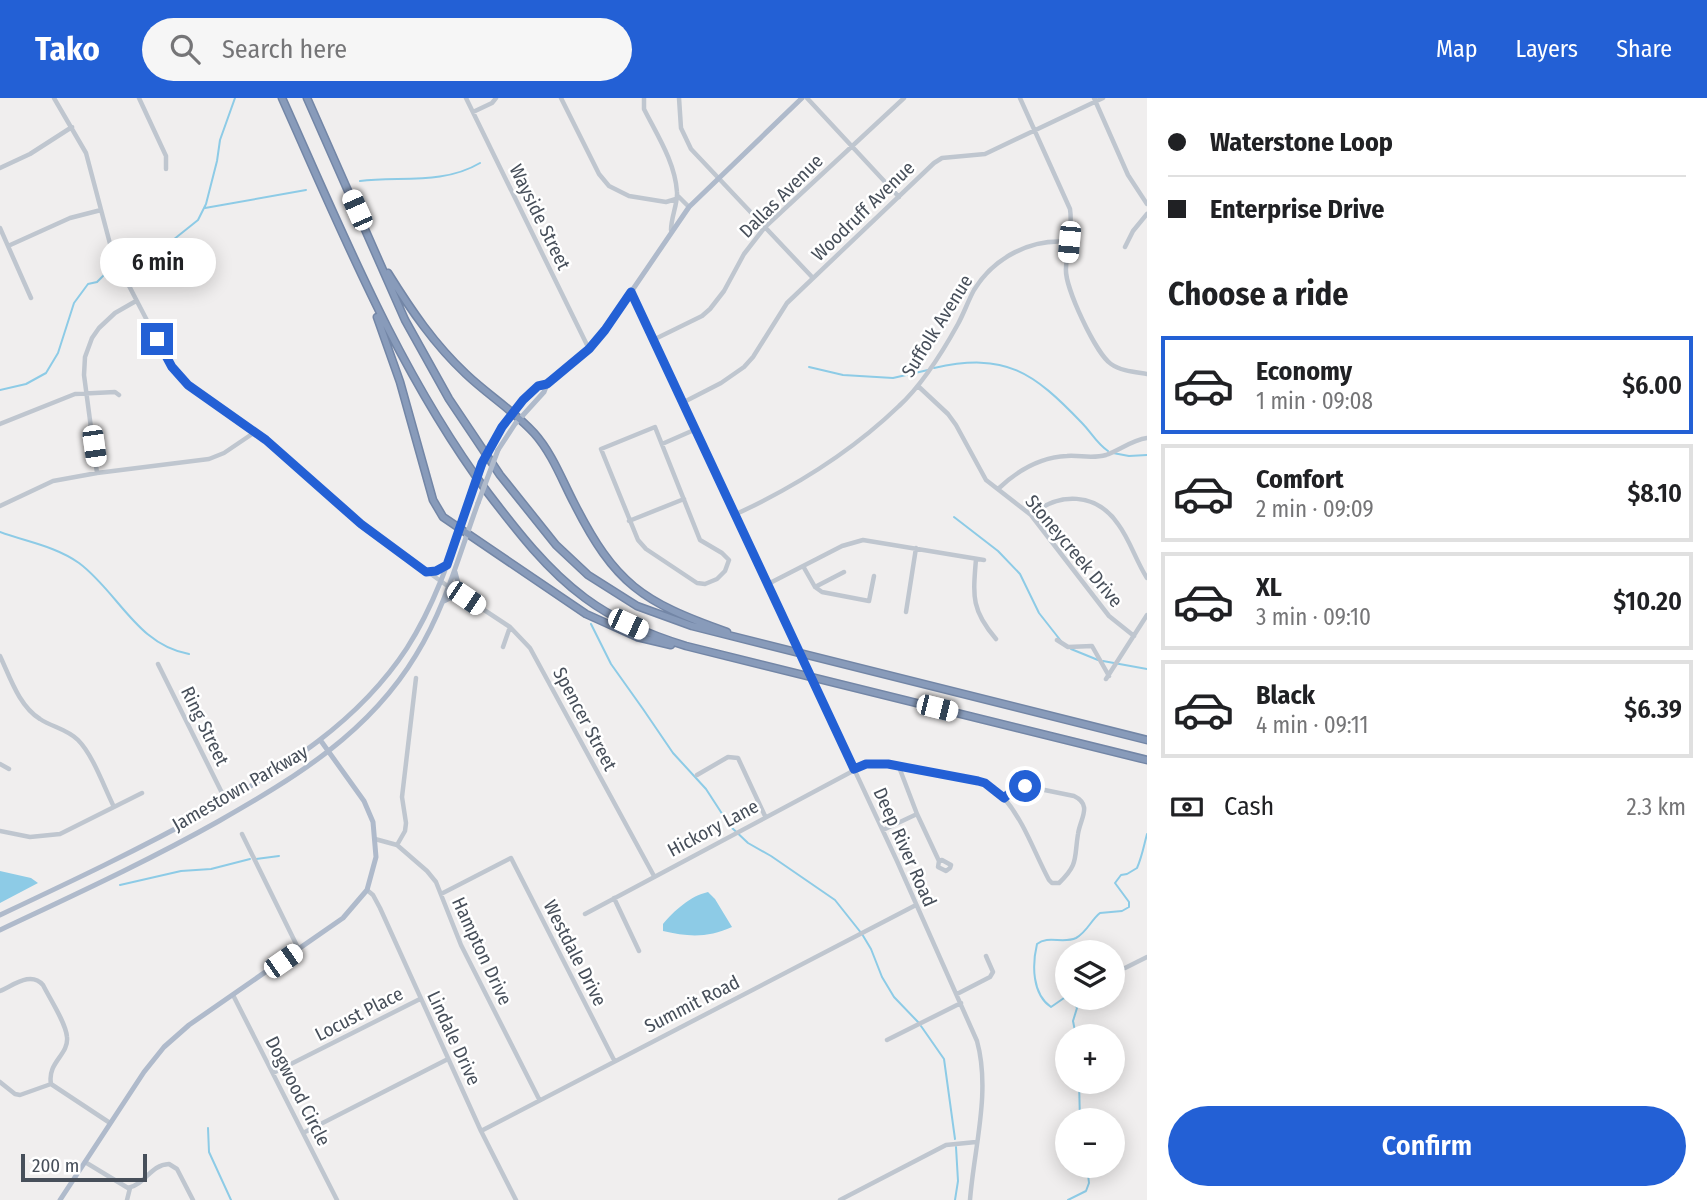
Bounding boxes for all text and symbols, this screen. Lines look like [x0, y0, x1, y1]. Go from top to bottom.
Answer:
search box [142, 18, 632, 81]
text: Tako [35, 29, 100, 69]
icon: search [166, 30, 204, 68]
text: Search here [222, 34, 347, 65]
text: Map [1436, 35, 1478, 63]
text: Layers [1516, 35, 1578, 63]
text: Share [1616, 35, 1672, 63]
text: Waterstone Loop [1210, 127, 1393, 158]
street label: Dallas Avenue [734, 149, 828, 243]
street label: Woodruff Avenue [807, 156, 919, 266]
street label: Wayside Street [505, 160, 576, 274]
car [339, 187, 376, 233]
text: Enterprise Drive [1210, 194, 1384, 225]
car [1057, 220, 1082, 264]
callout: 6 min [99, 238, 215, 286]
text: 6 min [132, 248, 184, 276]
street label: Suffolk Avenue [896, 271, 978, 381]
text: Choose a ride [1168, 275, 1349, 313]
route end [141, 323, 173, 355]
icon: car [1172, 354, 1235, 417]
text: Economy [1256, 356, 1352, 387]
text: $6.00 [1622, 370, 1682, 401]
text: 1 min · 09:08 [1256, 387, 1373, 415]
car [81, 424, 108, 468]
icon: car [1172, 462, 1235, 525]
text: Comfort [1256, 464, 1344, 495]
text: $8.10 [1627, 478, 1682, 509]
street label: Stoneycreek Drive [1020, 490, 1128, 612]
text: 2 min · 09:09 [1256, 495, 1374, 523]
icon: car [1172, 570, 1235, 633]
text: XL [1256, 572, 1282, 603]
car [443, 578, 490, 618]
text: $10.20 [1613, 586, 1682, 617]
text: 3 min · 09:10 [1256, 603, 1371, 631]
car [605, 606, 652, 642]
street label: Spencer Street [548, 663, 622, 775]
icon: car [1172, 678, 1235, 741]
text: Black [1256, 680, 1315, 711]
street label: Ring Street [176, 683, 234, 770]
car [915, 693, 960, 723]
text: $6.39 [1624, 694, 1682, 725]
text: 4 min · 09:11 [1256, 711, 1368, 739]
street label: Jamestown Parkway [168, 740, 312, 836]
route start [1009, 770, 1041, 802]
street label: Deep River Road [869, 784, 941, 910]
icon: cash [1168, 788, 1206, 826]
text: Cash [1224, 791, 1274, 822]
text: 2.3 km [1627, 793, 1686, 821]
street label: Hickory Lane [664, 794, 762, 862]
street label: Hampton Drive [447, 893, 517, 1009]
street label: Westdale Drive [538, 896, 612, 1010]
car [260, 940, 307, 982]
map controls [1055, 940, 1125, 1178]
button: layers [1055, 940, 1125, 1010]
street label: Summit Road [641, 970, 743, 1038]
street label: Locust Place [311, 982, 407, 1046]
street label: Lindale Drive [422, 987, 486, 1089]
button: + [1055, 1024, 1125, 1094]
street label: Dogwood Circle [261, 1032, 335, 1150]
button: Confirm [1168, 1106, 1686, 1186]
button: − [1055, 1108, 1125, 1178]
scale bar [21, 1151, 147, 1183]
text: 200 m [32, 1154, 79, 1177]

